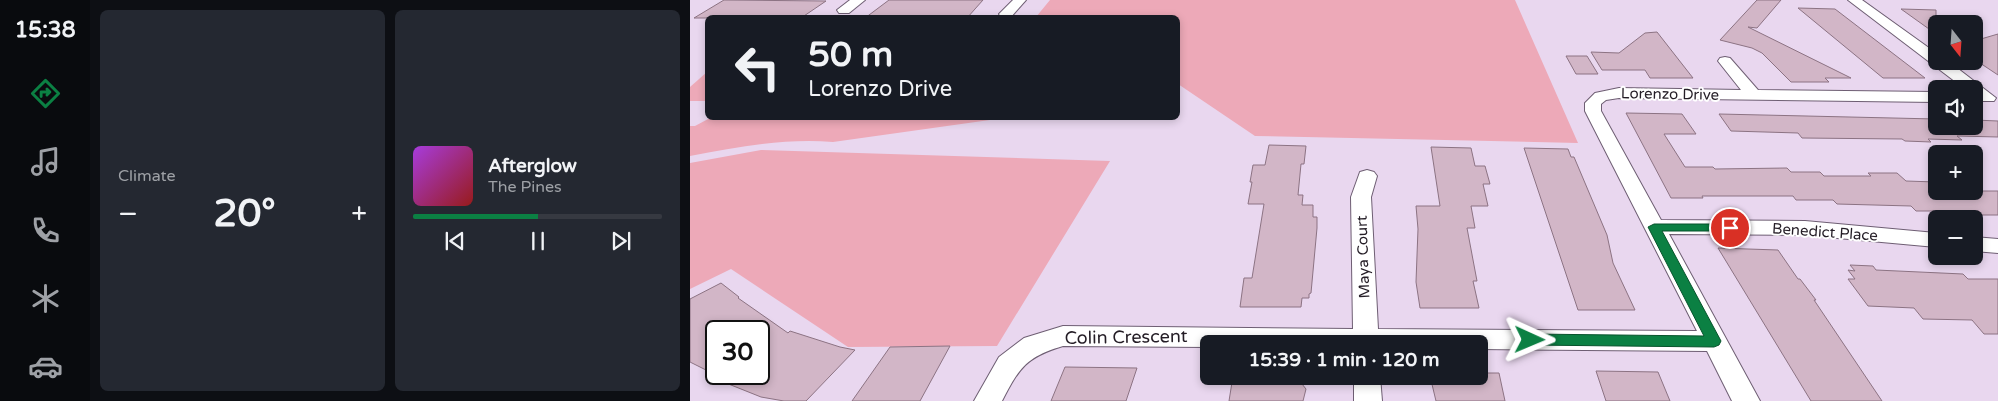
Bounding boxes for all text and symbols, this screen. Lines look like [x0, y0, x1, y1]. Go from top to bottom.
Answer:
north arrow [1928, 15, 1982, 70]
map controls [1928, 15, 1983, 265]
text: 15:38 [15, 17, 75, 43]
text: 50 m [808, 34, 893, 76]
icon: left [725, 35, 790, 100]
icon: directions [28, 76, 63, 111]
text: Lorenzo Drive [808, 76, 952, 102]
button: sound [1928, 80, 1983, 135]
street label: Lorenzo Drive [1621, 84, 1719, 104]
icon: music [28, 144, 63, 179]
button: + [1928, 145, 1983, 200]
text: Afterglow [488, 155, 577, 177]
text: Climate [118, 166, 176, 186]
text: The Pines [488, 177, 562, 197]
text: 20° [214, 191, 276, 237]
text: − [118, 197, 138, 231]
text: + [351, 197, 367, 231]
pin [1709, 207, 1751, 249]
button: − [1928, 210, 1983, 265]
icon: phone [28, 213, 63, 248]
icon: arrive [1716, 214, 1744, 242]
street label: Maya Court [1353, 215, 1373, 299]
street label: Benedict Place [1772, 219, 1878, 245]
icon: previous [441, 227, 469, 255]
icon: pause [524, 227, 552, 255]
icon: next [607, 227, 635, 255]
icon: climate [28, 281, 63, 316]
position arrow [1503, 313, 1555, 365]
speed limit sign: 30 [705, 320, 770, 385]
street label: Colin Crescent [1064, 325, 1188, 349]
icon: car [28, 349, 63, 384]
text: 15:39 · 1 min · 120 m [1248, 349, 1440, 371]

